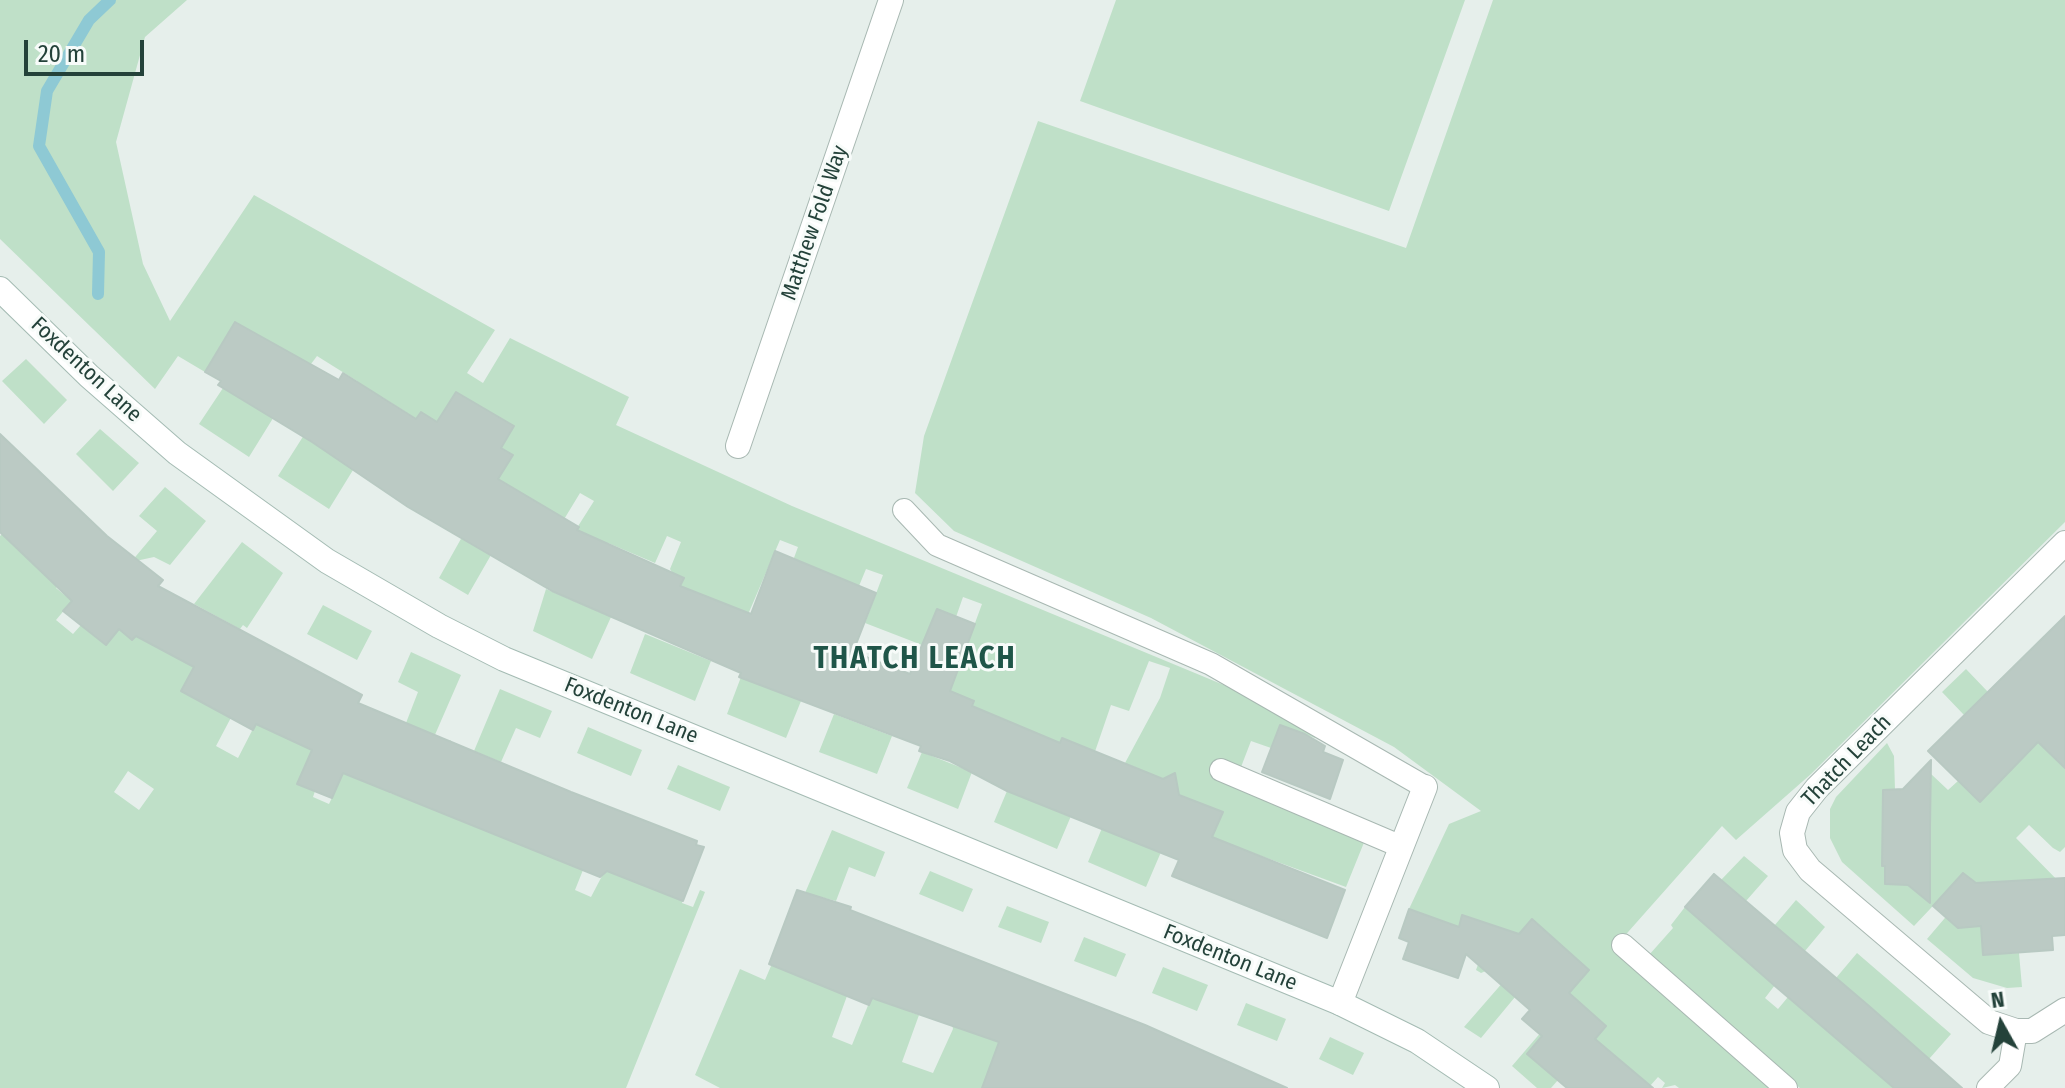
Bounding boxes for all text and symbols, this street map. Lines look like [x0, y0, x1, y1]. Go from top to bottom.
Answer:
scale bar [28, 24, 148, 74]
text: 20 m [38, 40, 85, 68]
street label: Matthew Fold Way [776, 142, 854, 304]
street label: Foxdenton Lane [25, 312, 147, 428]
district label: THATCH LEACH [813, 642, 1017, 678]
street label: Foxdenton Lane [560, 672, 702, 750]
street label: Thatch Leach [1797, 710, 1897, 812]
street label: Foxdenton Lane [1159, 919, 1301, 997]
north arrow [1961, 984, 2041, 1064]
text: N [1989, 985, 2006, 1014]

